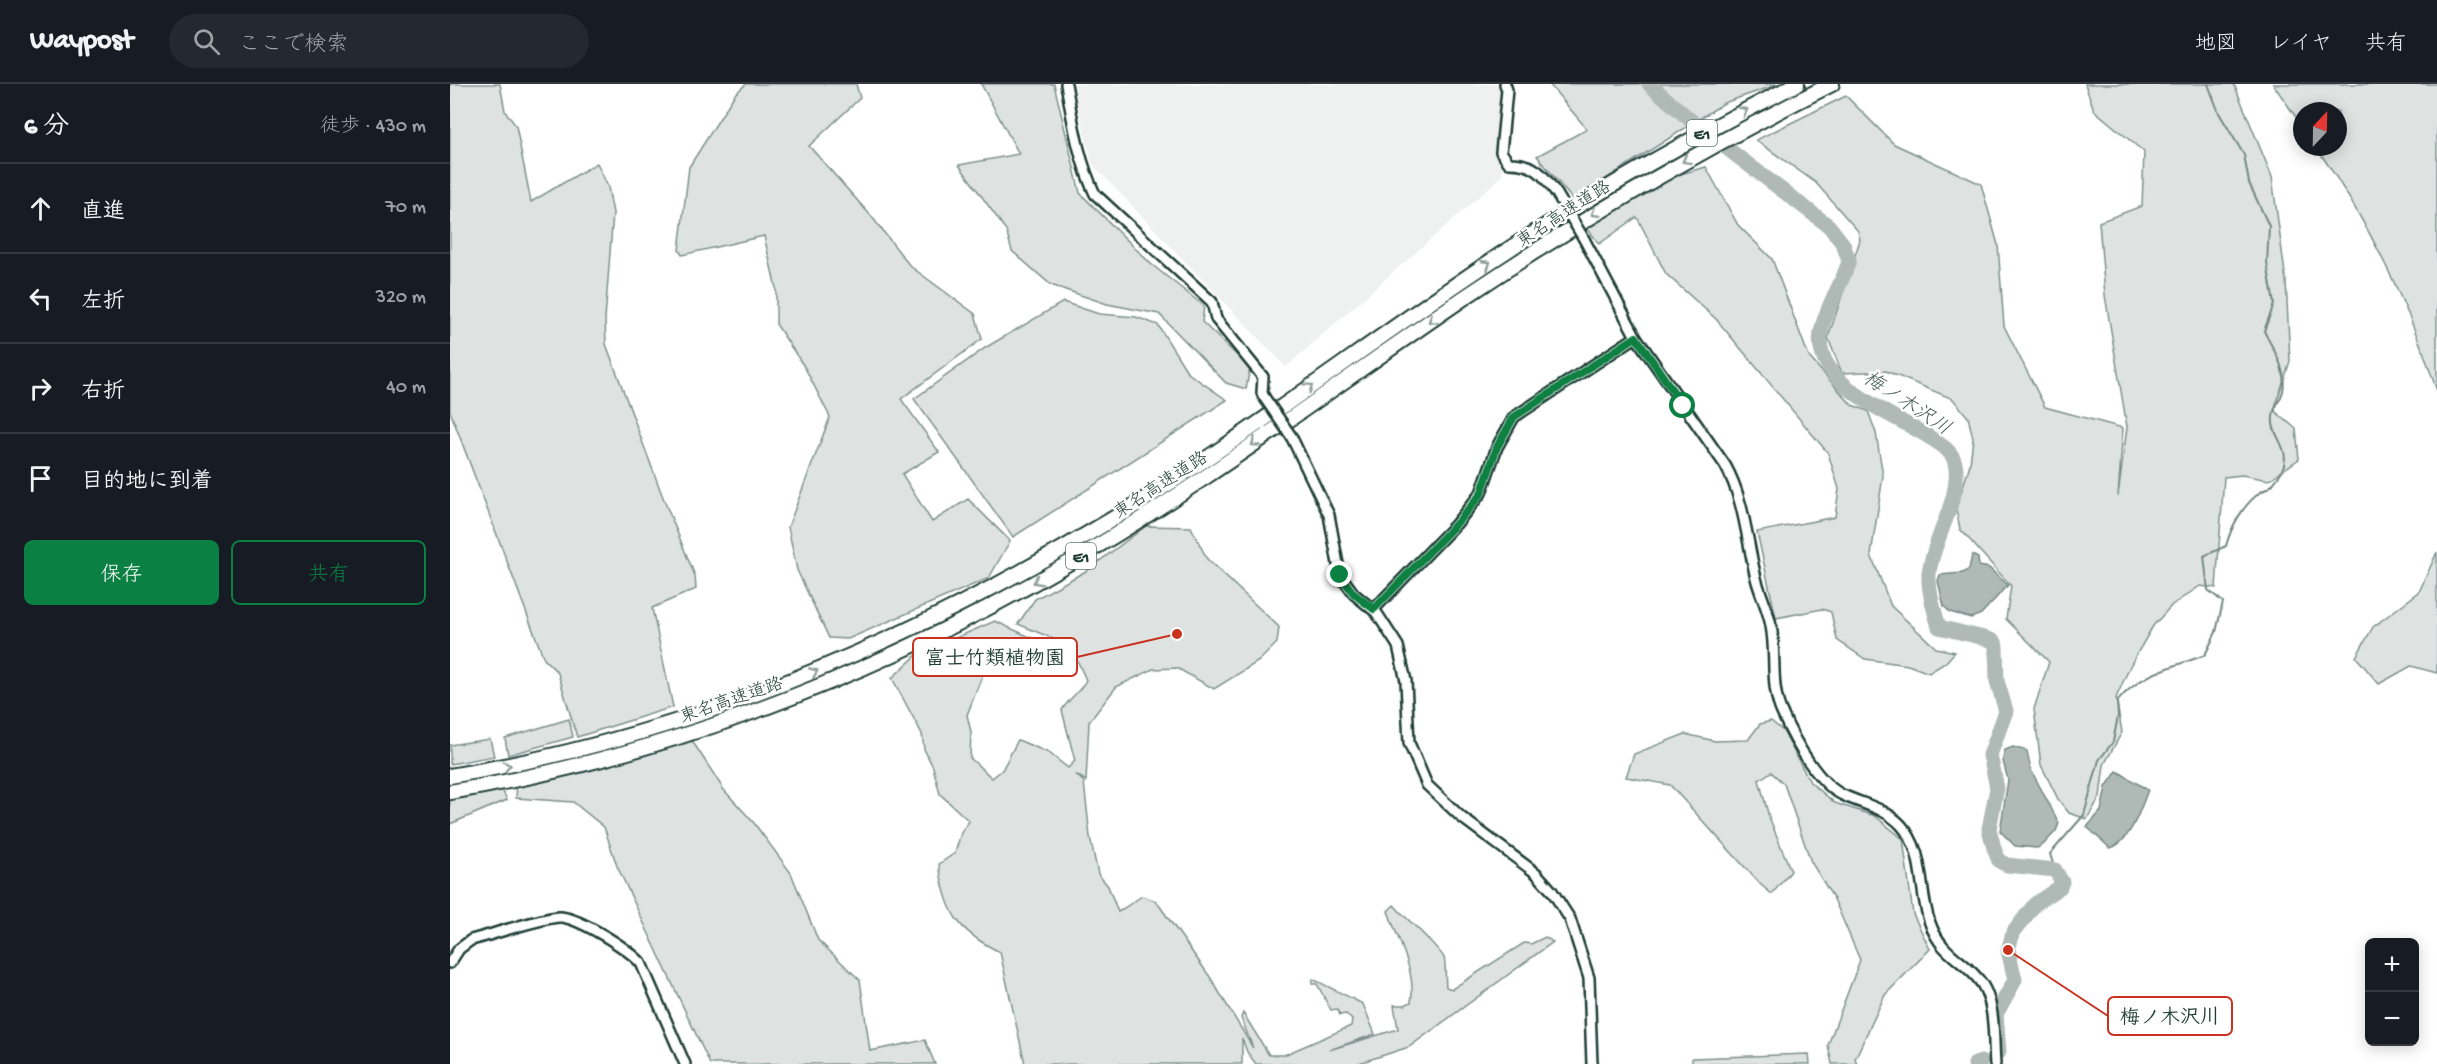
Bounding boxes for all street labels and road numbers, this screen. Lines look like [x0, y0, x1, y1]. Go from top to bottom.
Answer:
road number: E1 [1687, 120, 1717, 146]
street label: 東名高速道路 [1513, 176, 1615, 253]
street label: 東名高速道路 [1110, 447, 1212, 524]
road number: E1 [1066, 543, 1096, 569]
street label: 東名高速道路 [677, 673, 786, 729]

